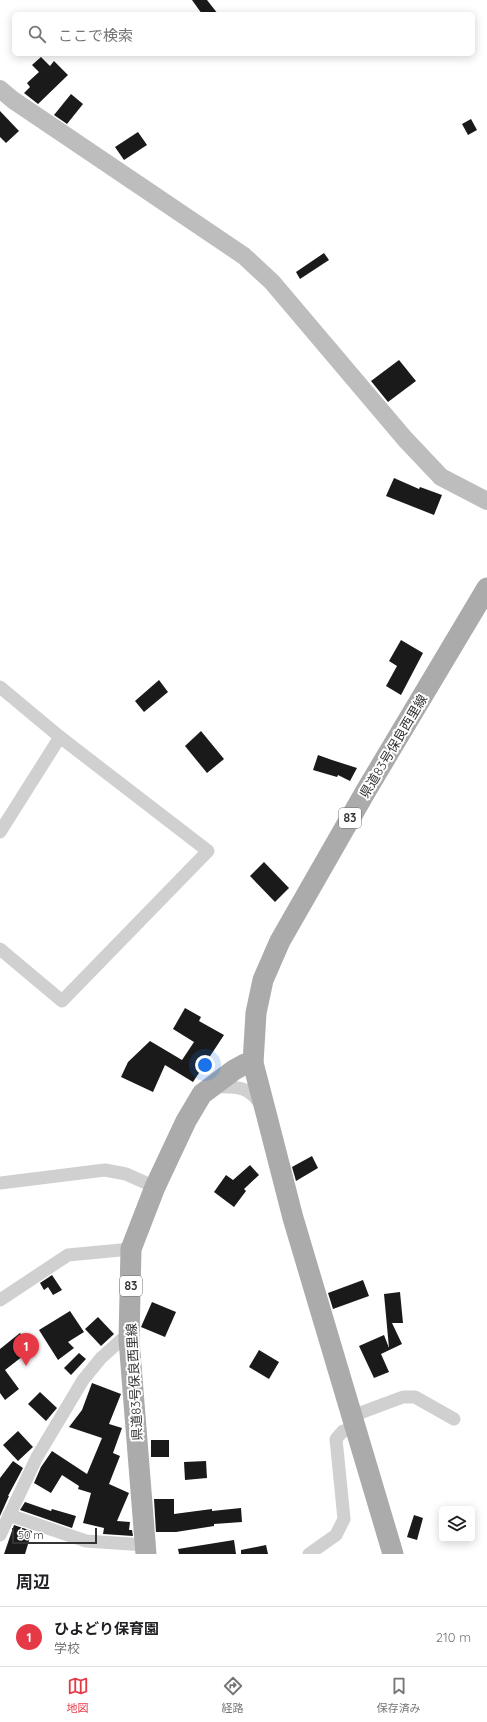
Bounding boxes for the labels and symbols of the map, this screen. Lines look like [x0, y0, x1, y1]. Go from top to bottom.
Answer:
street label: 県道83号保良西里線 [356, 691, 430, 801]
road number: 83 [339, 808, 361, 828]
your location [195, 1055, 215, 1075]
road number: 83 [120, 1276, 142, 1296]
street label: 県道83号保良西里線 [123, 1323, 145, 1441]
pin: 1 [13, 1333, 39, 1366]
scale bar [12, 1526, 97, 1545]

